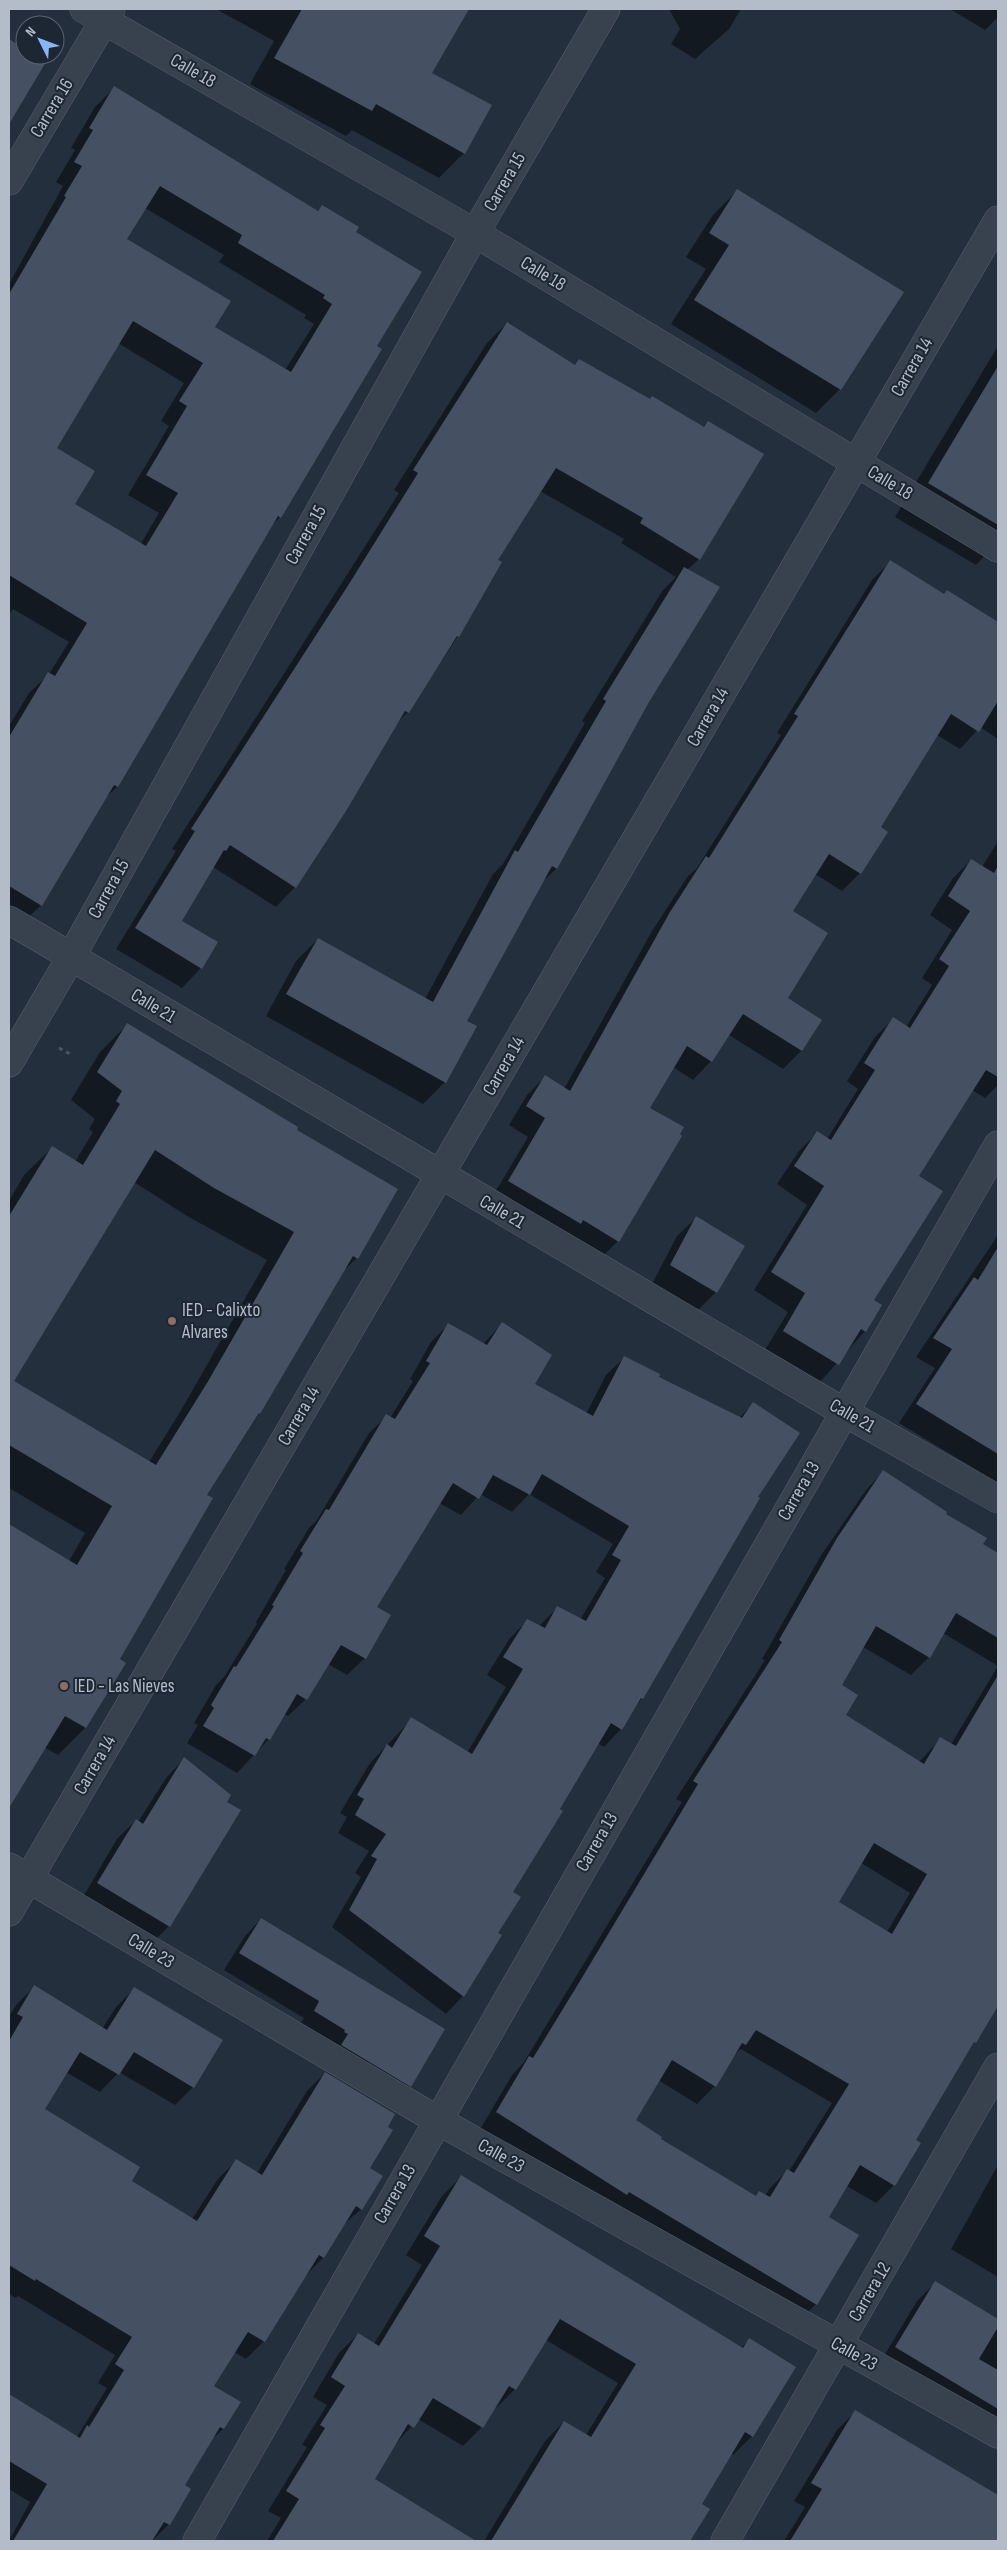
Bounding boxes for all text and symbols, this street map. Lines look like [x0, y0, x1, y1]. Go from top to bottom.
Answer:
north arrow [15, 15, 65, 65]
text: N [22, 23, 40, 40]
street label: Calle 18 [166, 49, 220, 93]
street label: Carrera 16 [25, 74, 79, 142]
street label: Carrera 15 [479, 148, 531, 216]
street label: Calle 18 [516, 252, 570, 296]
street label: Carrera 14 [886, 333, 938, 401]
street label: Calle 18 [863, 461, 917, 505]
street label: Carrera 15 [280, 501, 332, 569]
street label: Carrera 14 [682, 683, 734, 751]
street label: Carrera 15 [83, 855, 135, 923]
street label: Calle 21 [126, 984, 180, 1029]
street label: Carrera 14 [478, 1032, 530, 1100]
street label: Calle 21 [475, 1190, 529, 1234]
place label: IED - Calixto Alvares [181, 1299, 260, 1344]
marker: IED - Calixto Alvares [166, 1315, 178, 1327]
street label: Carrera 14 [273, 1382, 325, 1450]
street label: Calle 21 [825, 1394, 879, 1438]
street label: Carrera 13 [773, 1457, 825, 1525]
place label: IED - Las Nieves [74, 1675, 175, 1698]
marker: IED - Las Nieves [58, 1680, 70, 1692]
street label: Carrera 14 [69, 1731, 121, 1799]
street label: Carrera 13 [571, 1808, 623, 1876]
street label: Calle 23 [124, 1928, 178, 1974]
street label: Calle 23 [474, 2134, 528, 2178]
street label: Carrera 13 [369, 2160, 421, 2228]
street label: Carrera 12 [844, 2258, 896, 2326]
street label: Calle 23 [827, 2332, 881, 2376]

